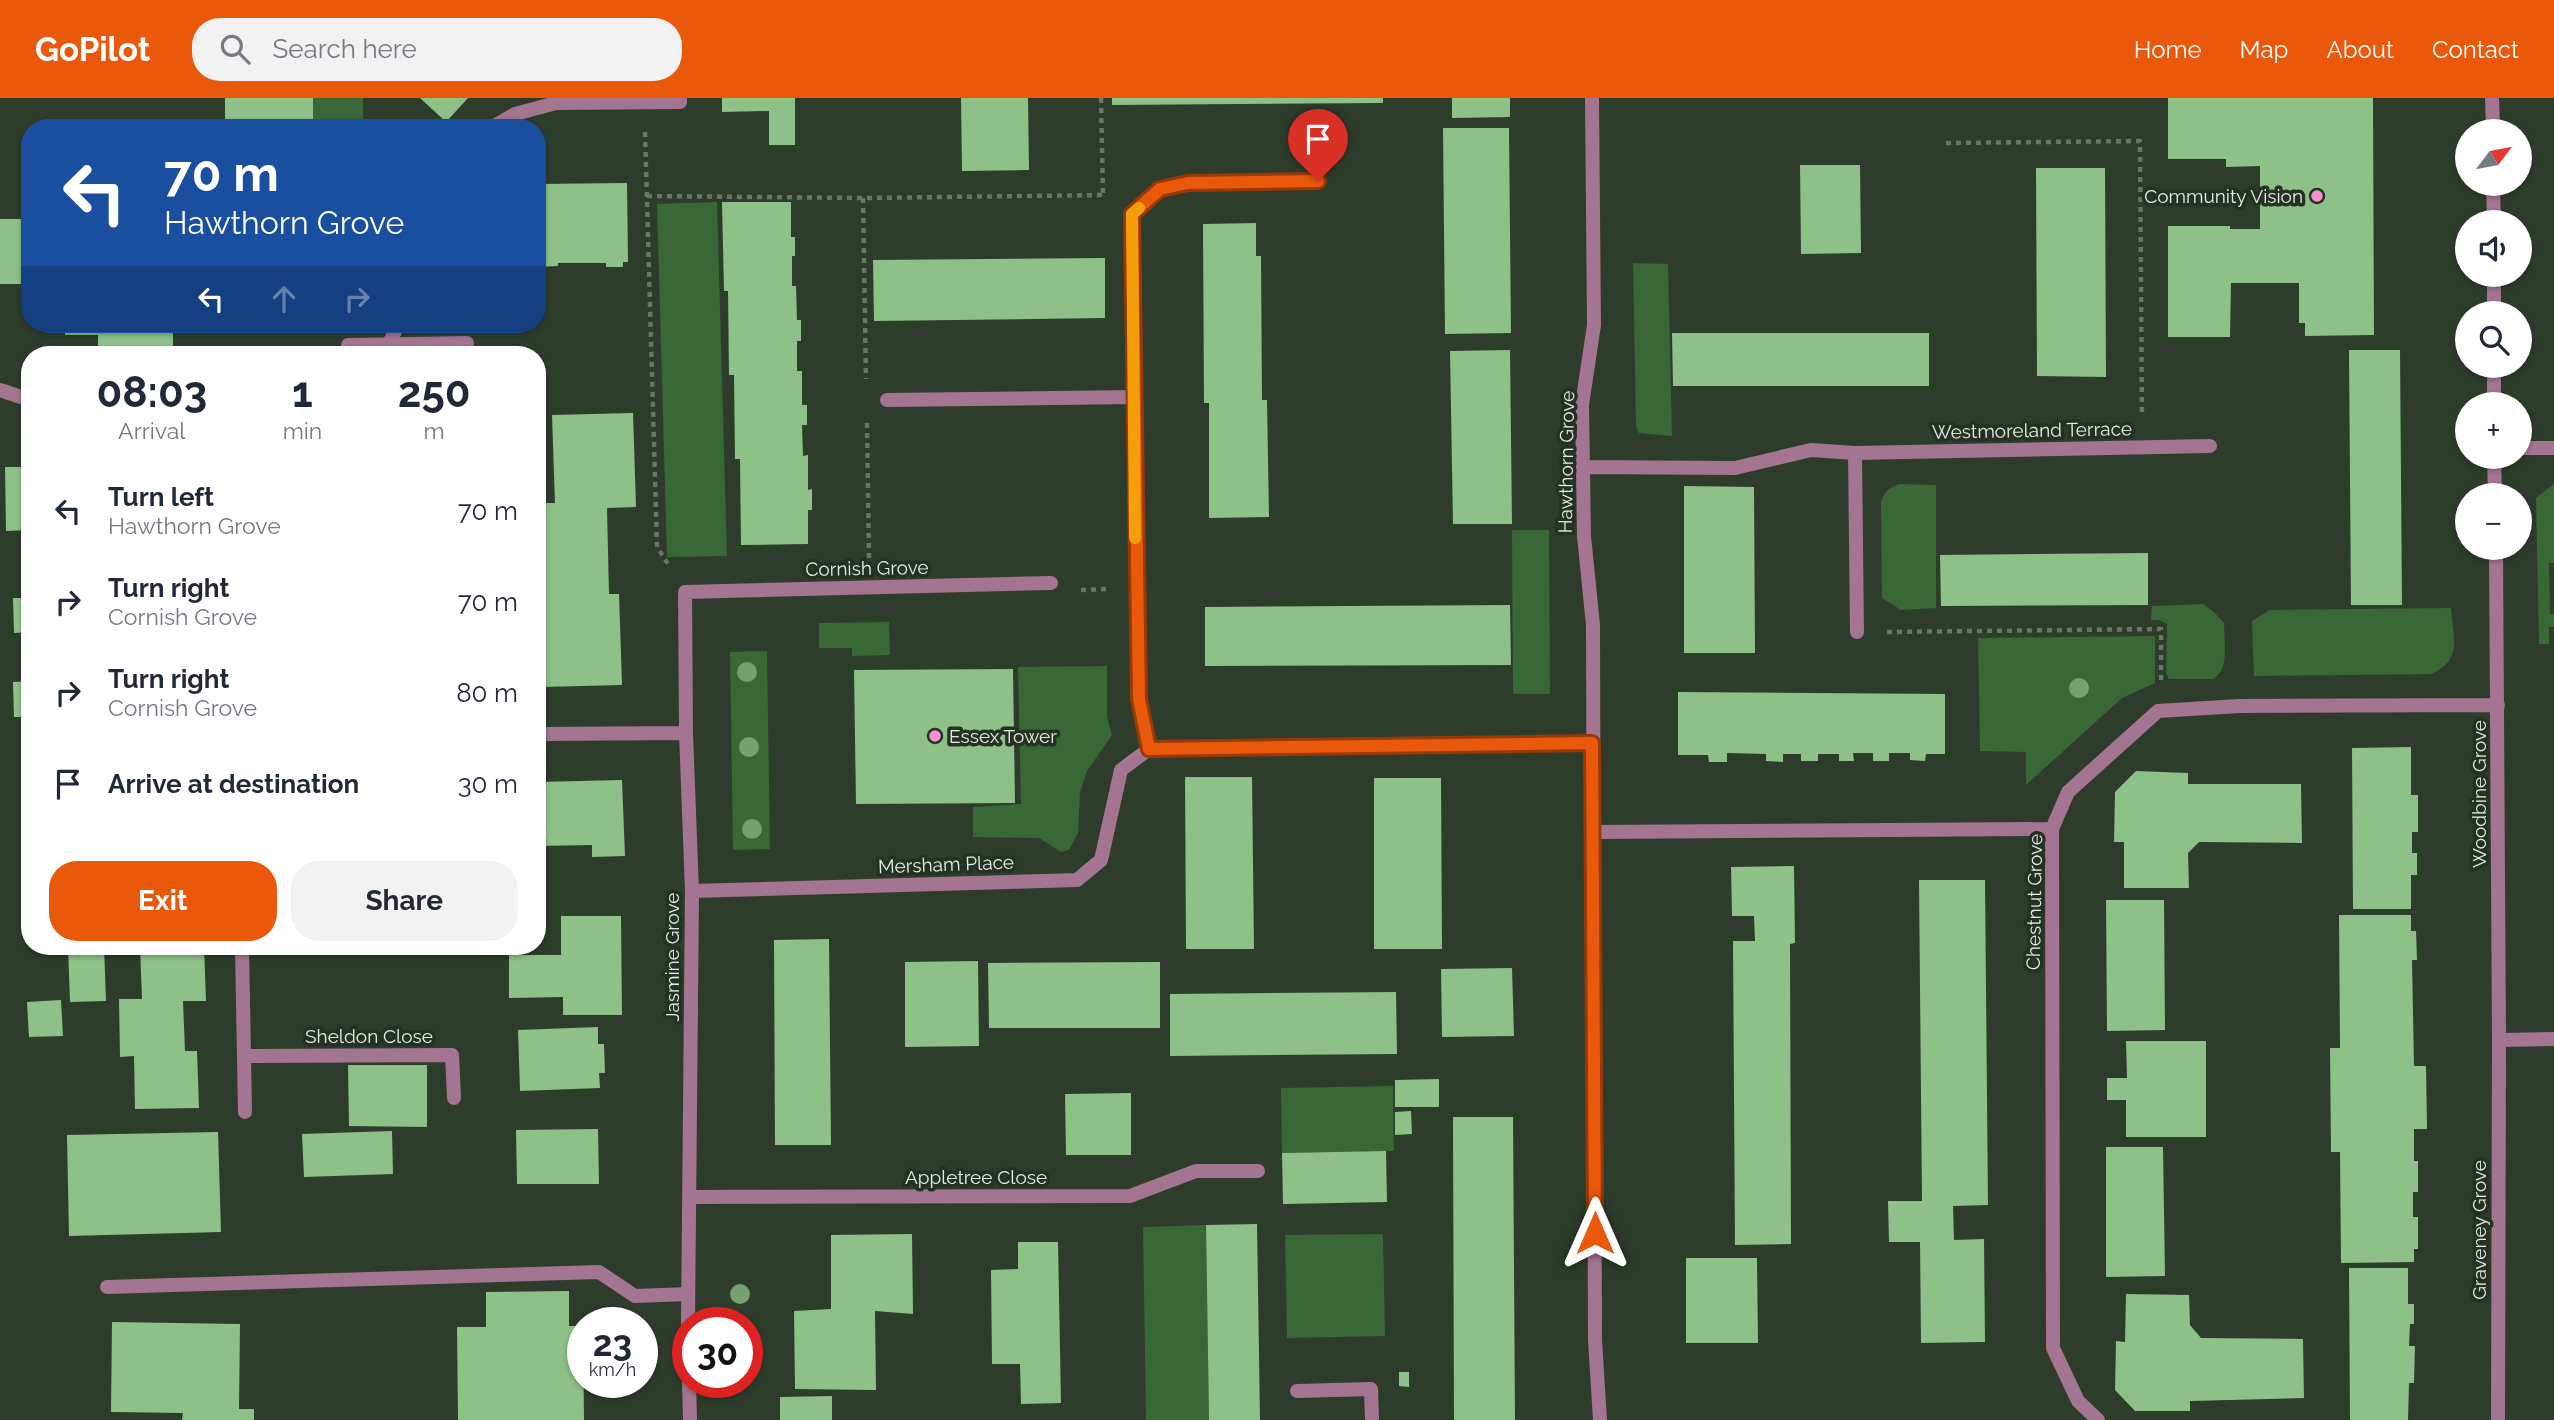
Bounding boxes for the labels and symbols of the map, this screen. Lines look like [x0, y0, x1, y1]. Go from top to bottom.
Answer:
pin [1288, 109, 1348, 181]
north arrow [2455, 119, 2532, 196]
place label: Community Vision [2144, 185, 2303, 207]
marker: Community Vision [2309, 188, 2325, 204]
street label: Hawthorn Grove [1554, 391, 1578, 533]
street label: Westmoreland Terrace [1932, 417, 2132, 443]
street label: Cornish Grove [805, 556, 929, 580]
street label: Woodbine Grove [2468, 720, 2490, 868]
place label: Essex Tower [949, 725, 1057, 747]
marker: Essex Tower [927, 728, 943, 744]
street label: Chestnut Grove [2022, 834, 2046, 970]
street label: Mersham Place [878, 851, 1014, 877]
street label: Jasmine Grove [661, 892, 683, 1022]
street label: Sheldon Close [305, 1025, 433, 1047]
street label: Graveney Grove [2468, 1160, 2490, 1300]
street label: Appletree Close [905, 1166, 1047, 1188]
position arrow [1558, 1196, 1632, 1270]
speed limit sign: 30 [672, 1307, 763, 1398]

